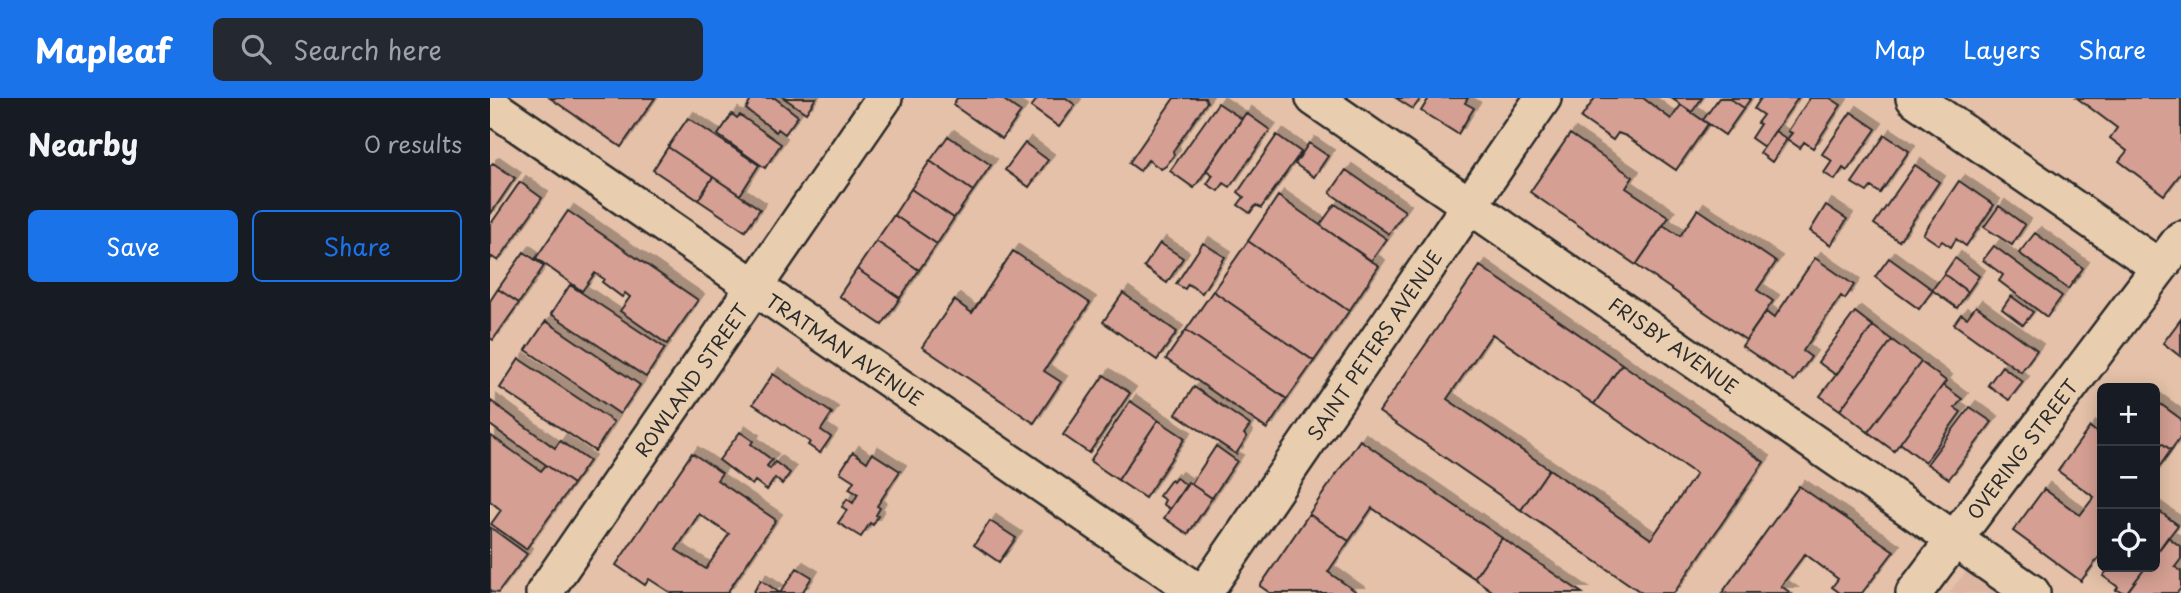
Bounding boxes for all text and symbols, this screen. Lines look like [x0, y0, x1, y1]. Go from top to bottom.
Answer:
search box [213, 18, 703, 81]
text: Mapleaf [35, 24, 171, 74]
icon: search [237, 30, 275, 68]
text: Search here [293, 30, 442, 69]
text: Map [1874, 31, 1925, 67]
text: Layers [1963, 31, 2040, 67]
text: Share [2078, 31, 2146, 67]
text: Nearby [28, 121, 138, 166]
text: 0 results [364, 126, 462, 161]
button: Save [28, 210, 238, 282]
button: Share [252, 210, 462, 282]
street label: SAINT PETERS AVENUE [1300, 244, 1448, 446]
street label: TRATMAN AVENUE [761, 286, 929, 412]
street label: FRISBY AVENUE [1603, 290, 1745, 400]
street label: ROWLAND STREET [628, 298, 754, 462]
street label: OVERING STREET [1960, 373, 2084, 525]
map controls [2097, 383, 2160, 572]
button: + [2097, 383, 2160, 446]
button: − [2097, 446, 2160, 509]
button: locate [2097, 509, 2160, 572]

